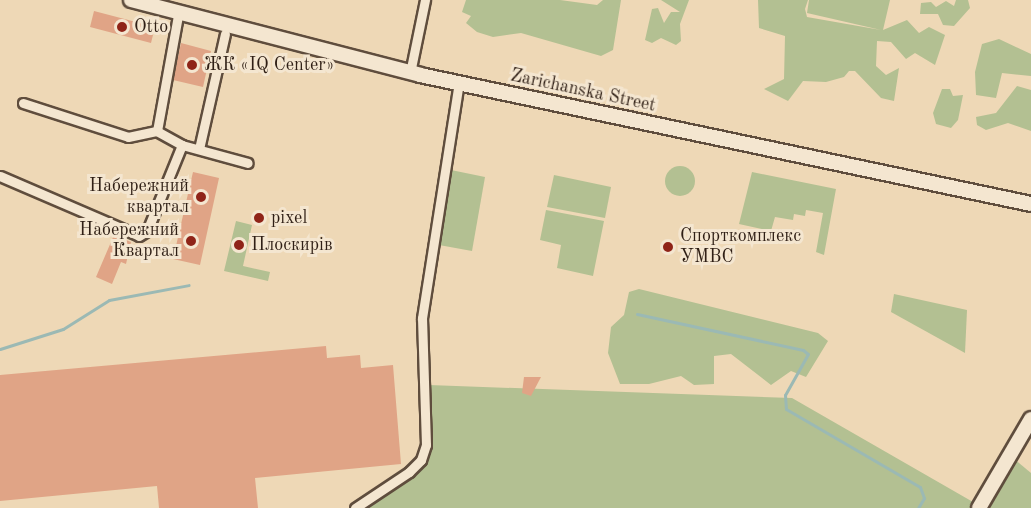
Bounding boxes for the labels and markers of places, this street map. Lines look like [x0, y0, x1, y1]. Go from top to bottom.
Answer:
place label: Otto [134, 16, 168, 38]
marker: Otto [115, 20, 129, 34]
place label: ЖК «IQ Center» [204, 54, 334, 76]
marker: ЖК «IQ Center» [185, 58, 199, 72]
place label: Набережний квартал [89, 176, 189, 219]
marker: Набережний квартал [194, 190, 208, 204]
place label: pixel [271, 207, 307, 229]
marker: pixel [252, 211, 266, 225]
place label: Набережний Квартал [79, 220, 179, 262]
place label: Спорткомплекс УМВС [680, 226, 801, 268]
marker: Набережний Квартал [184, 234, 198, 248]
place label: Плоскирів [251, 234, 333, 256]
marker: Плоскирів [232, 238, 246, 252]
marker: Спорткомплекс УМВС [661, 240, 675, 254]

